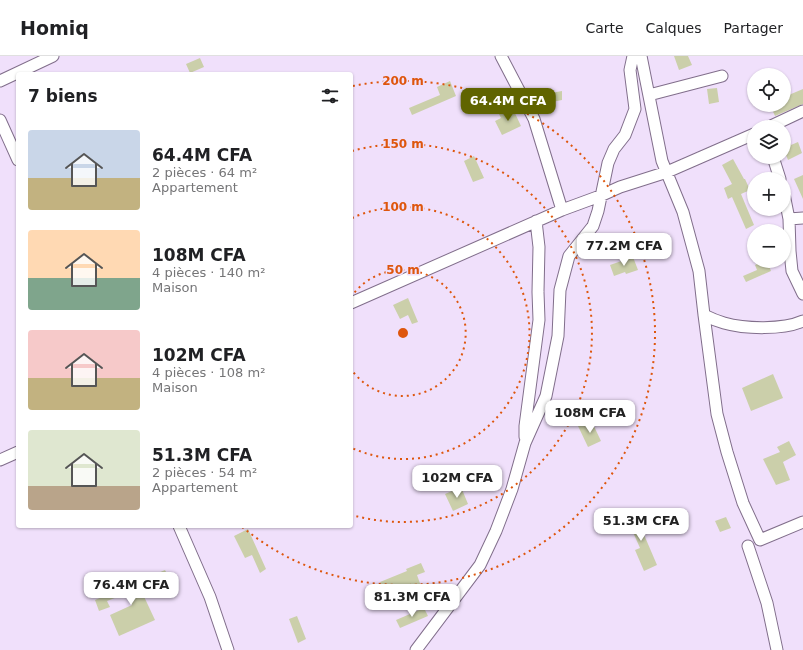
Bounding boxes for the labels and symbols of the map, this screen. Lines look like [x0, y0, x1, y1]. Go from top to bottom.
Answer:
text: 200 m [382, 74, 424, 88]
pin: 64.4M CFA [462, 88, 554, 122]
text: 150 m [382, 137, 424, 151]
text: 100 m [382, 200, 424, 214]
pin: 77.2M CFA [578, 233, 670, 267]
text: 50 m [386, 263, 420, 277]
centre of rings [396, 326, 410, 340]
pin: 108M CFA [549, 400, 631, 434]
pin: 102M CFA [416, 465, 498, 499]
pin: 51.3M CFA [595, 508, 687, 542]
pin: 76.4M CFA [85, 572, 177, 606]
pin: 81.3M CFA [366, 584, 458, 618]

